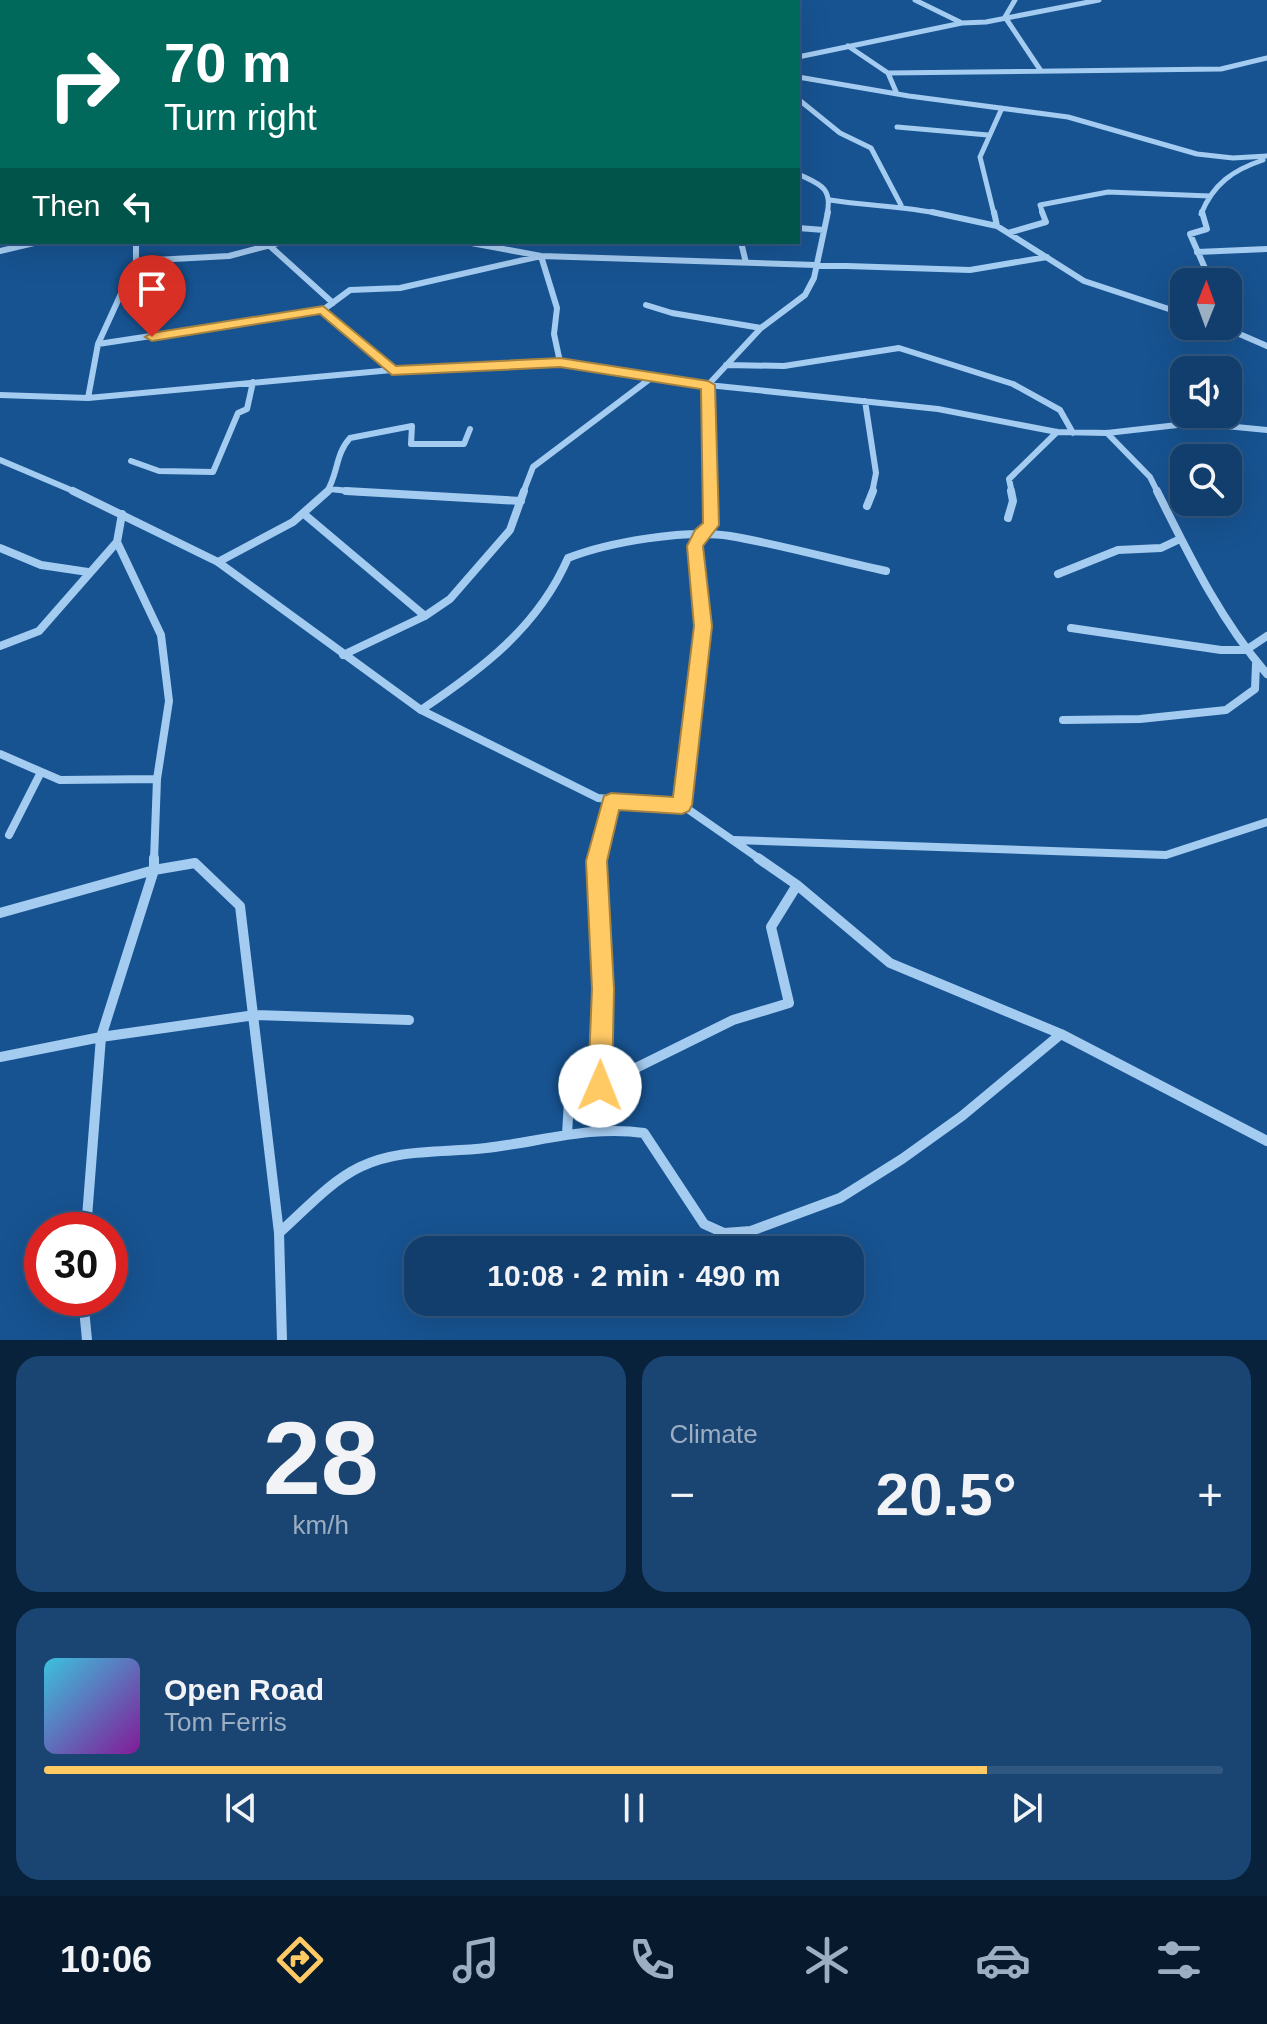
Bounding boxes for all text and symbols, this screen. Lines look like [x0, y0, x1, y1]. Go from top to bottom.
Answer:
text: 70 m [164, 31, 292, 94]
icon: right [32, 32, 136, 136]
text: Turn right [164, 97, 317, 138]
icon: left [116, 184, 160, 228]
text: Then [32, 189, 100, 222]
pin [118, 255, 186, 337]
icon: arrive [130, 267, 174, 311]
north arrow [1170, 268, 1242, 340]
map controls [1170, 268, 1242, 516]
button: sound [1170, 356, 1242, 428]
button: search [1170, 444, 1242, 516]
position arrow [558, 1044, 642, 1128]
speed limit sign: 30 [24, 1212, 128, 1316]
text: 10:08 · 2 min · 490 m [487, 1259, 781, 1292]
text: 28 [263, 1400, 379, 1516]
text: Climate [670, 1419, 758, 1449]
text: 20.5° [876, 1461, 1017, 1528]
text: − [670, 1470, 695, 1519]
text: + [1197, 1470, 1223, 1519]
text: km/h [293, 1510, 349, 1540]
text: Open Road [164, 1673, 324, 1706]
text: Tom Ferris [164, 1707, 287, 1737]
icon: previous [219, 1786, 263, 1830]
icon: pause [612, 1786, 656, 1830]
icon: next [1005, 1786, 1049, 1830]
icon: directions [272, 1932, 328, 1988]
icon: music [448, 1932, 504, 1988]
icon: phone [624, 1932, 680, 1988]
icon: climate [799, 1932, 855, 1988]
icon: car [975, 1932, 1031, 1988]
icon: filters [1151, 1932, 1207, 1988]
text: 10:06 [60, 1939, 152, 1980]

